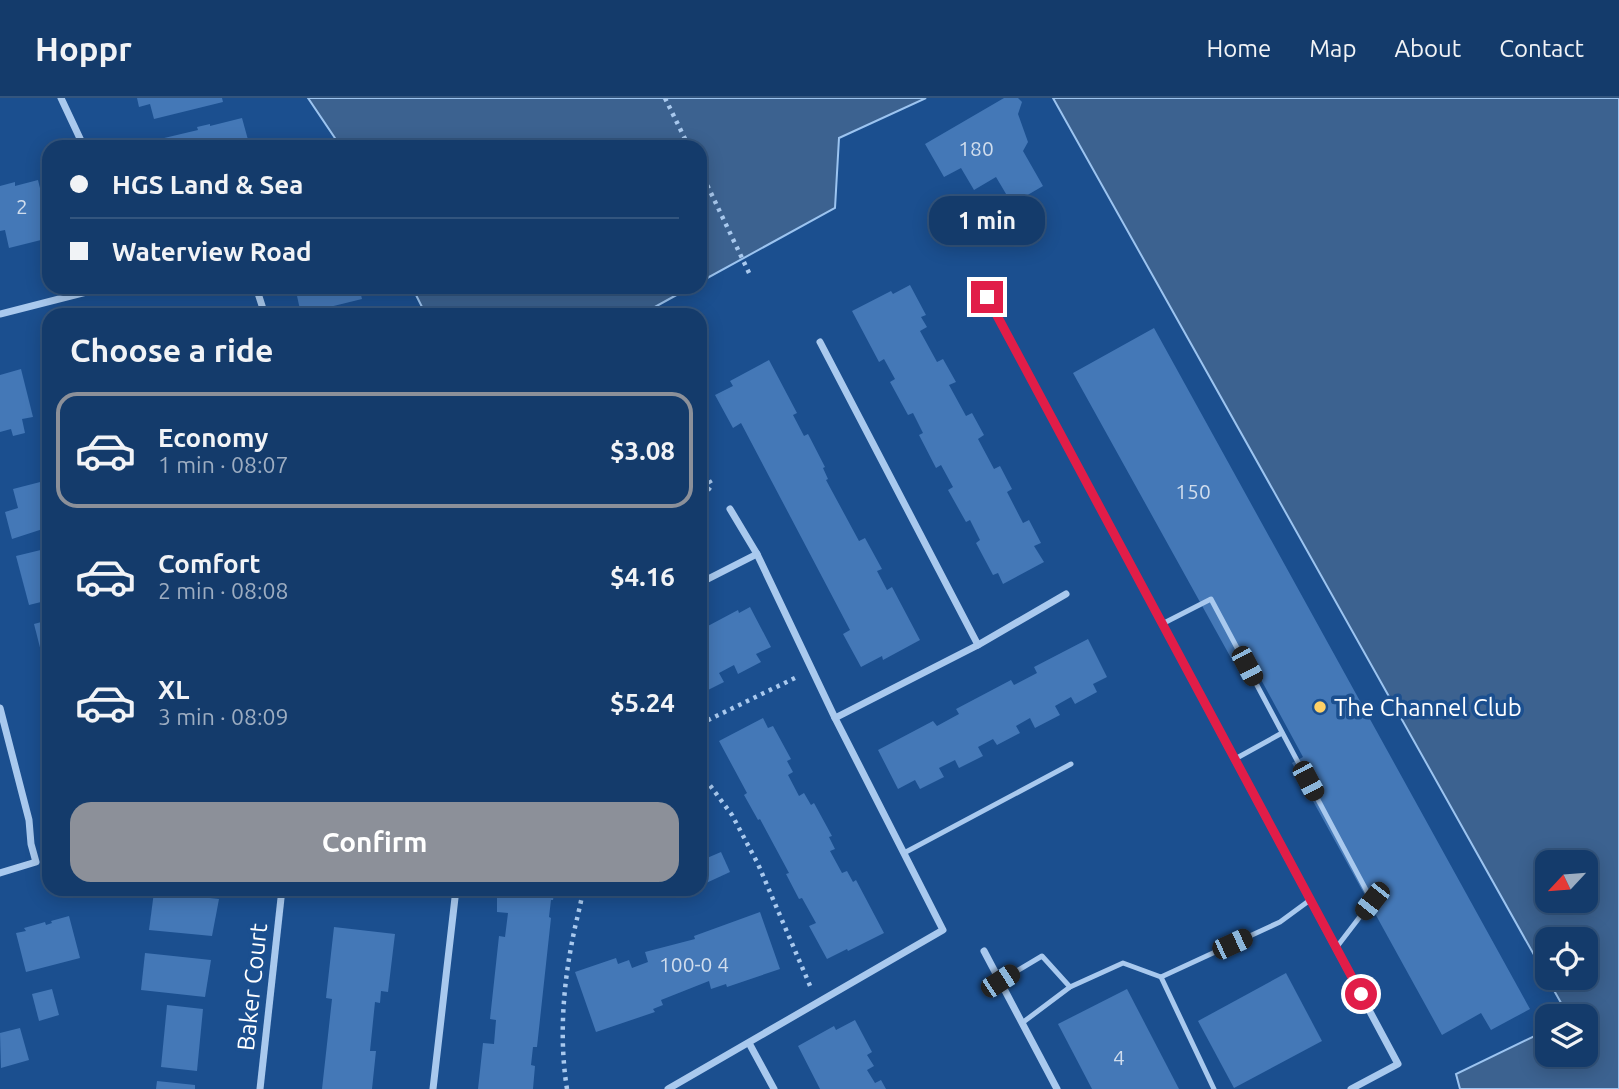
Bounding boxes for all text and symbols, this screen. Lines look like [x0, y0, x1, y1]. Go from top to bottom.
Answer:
text: Hoppr [35, 30, 132, 67]
text: Home [1206, 35, 1271, 62]
text: Map [1309, 35, 1356, 62]
text: About [1394, 35, 1461, 62]
text: Contact [1499, 35, 1584, 62]
house number: 180 [958, 136, 994, 160]
text: HGS Land & Sea [112, 170, 303, 199]
house number: 2 [16, 194, 28, 218]
callout: 1 min [929, 195, 1045, 244]
text: 1 min [958, 208, 1016, 233]
text: Waterview Road [112, 237, 312, 266]
route end [971, 281, 1003, 313]
text: Choose a ride [70, 332, 273, 368]
icon: car [74, 419, 137, 482]
text: Economy [158, 423, 268, 452]
text: $3.08 [610, 436, 675, 465]
text: 1 min · 08:07 [158, 452, 289, 477]
house number: 150 [1175, 479, 1211, 503]
icon: car [74, 545, 137, 608]
text: Comfort [158, 549, 261, 578]
text: $4.16 [610, 562, 675, 591]
text: 2 min · 08:08 [158, 578, 289, 603]
car [1228, 643, 1267, 689]
icon: car [74, 671, 137, 734]
text: XL [158, 675, 189, 704]
text: $5.24 [610, 688, 675, 717]
place label: The Channel Club [1334, 694, 1522, 721]
marker: The Channel Club [1312, 699, 1328, 715]
text: 3 min · 08:09 [158, 704, 289, 729]
car [1289, 758, 1328, 804]
button: Confirm [70, 802, 679, 882]
north arrow [1535, 850, 1598, 914]
map controls [1535, 850, 1598, 1067]
car [1351, 878, 1394, 924]
street label: Baker Court [232, 921, 272, 1052]
car [1209, 926, 1256, 962]
button: locate [1535, 927, 1598, 990]
house number: 100-0 4 [659, 952, 729, 976]
car [977, 961, 1024, 1001]
route start [1345, 978, 1377, 1010]
button: layers [1535, 1004, 1598, 1067]
house number: 4 [1113, 1045, 1125, 1069]

